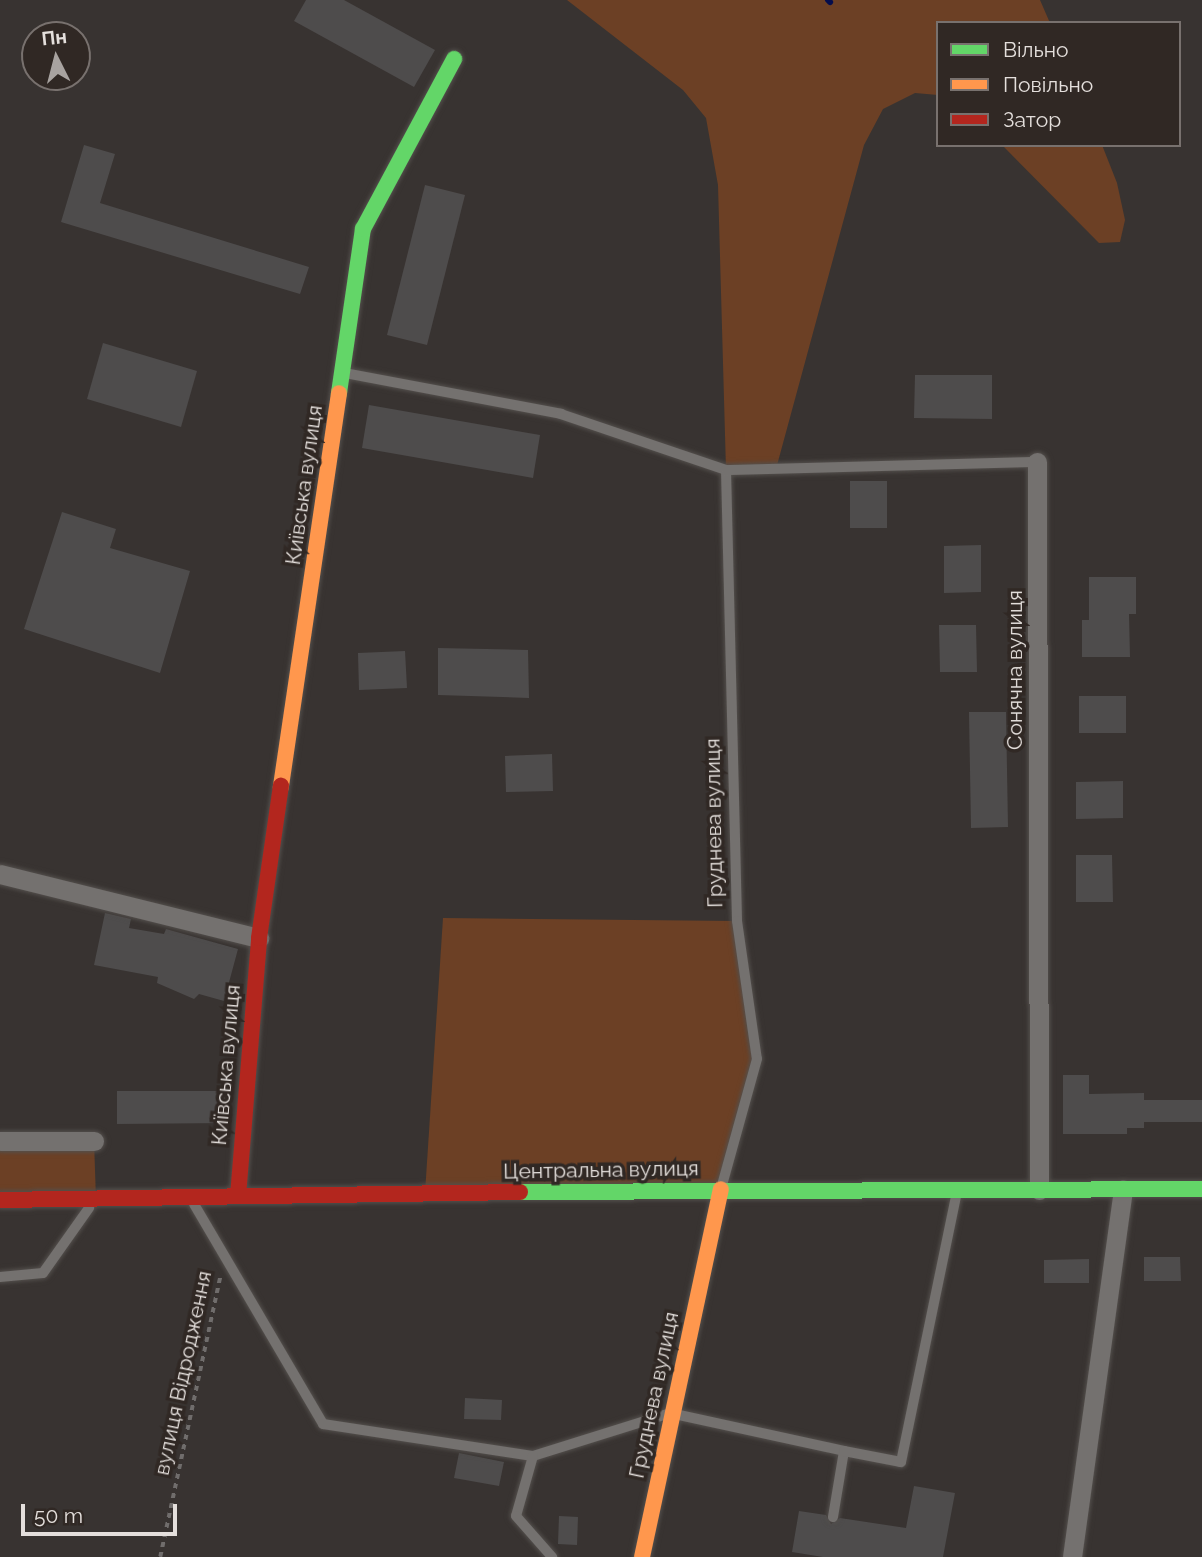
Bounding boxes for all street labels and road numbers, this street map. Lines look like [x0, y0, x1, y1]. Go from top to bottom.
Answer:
street label: Київська вулиця [280, 403, 328, 567]
street label: Сонячна вулиця [1002, 590, 1028, 750]
street label: Груднева вулиця [700, 738, 728, 908]
street label: Київська вулиця [206, 984, 246, 1146]
street label: Центральна вулиця [503, 1156, 699, 1184]
street label: вулиця Відродження [149, 1269, 217, 1477]
street label: Груднева вулиця [624, 1309, 684, 1481]

